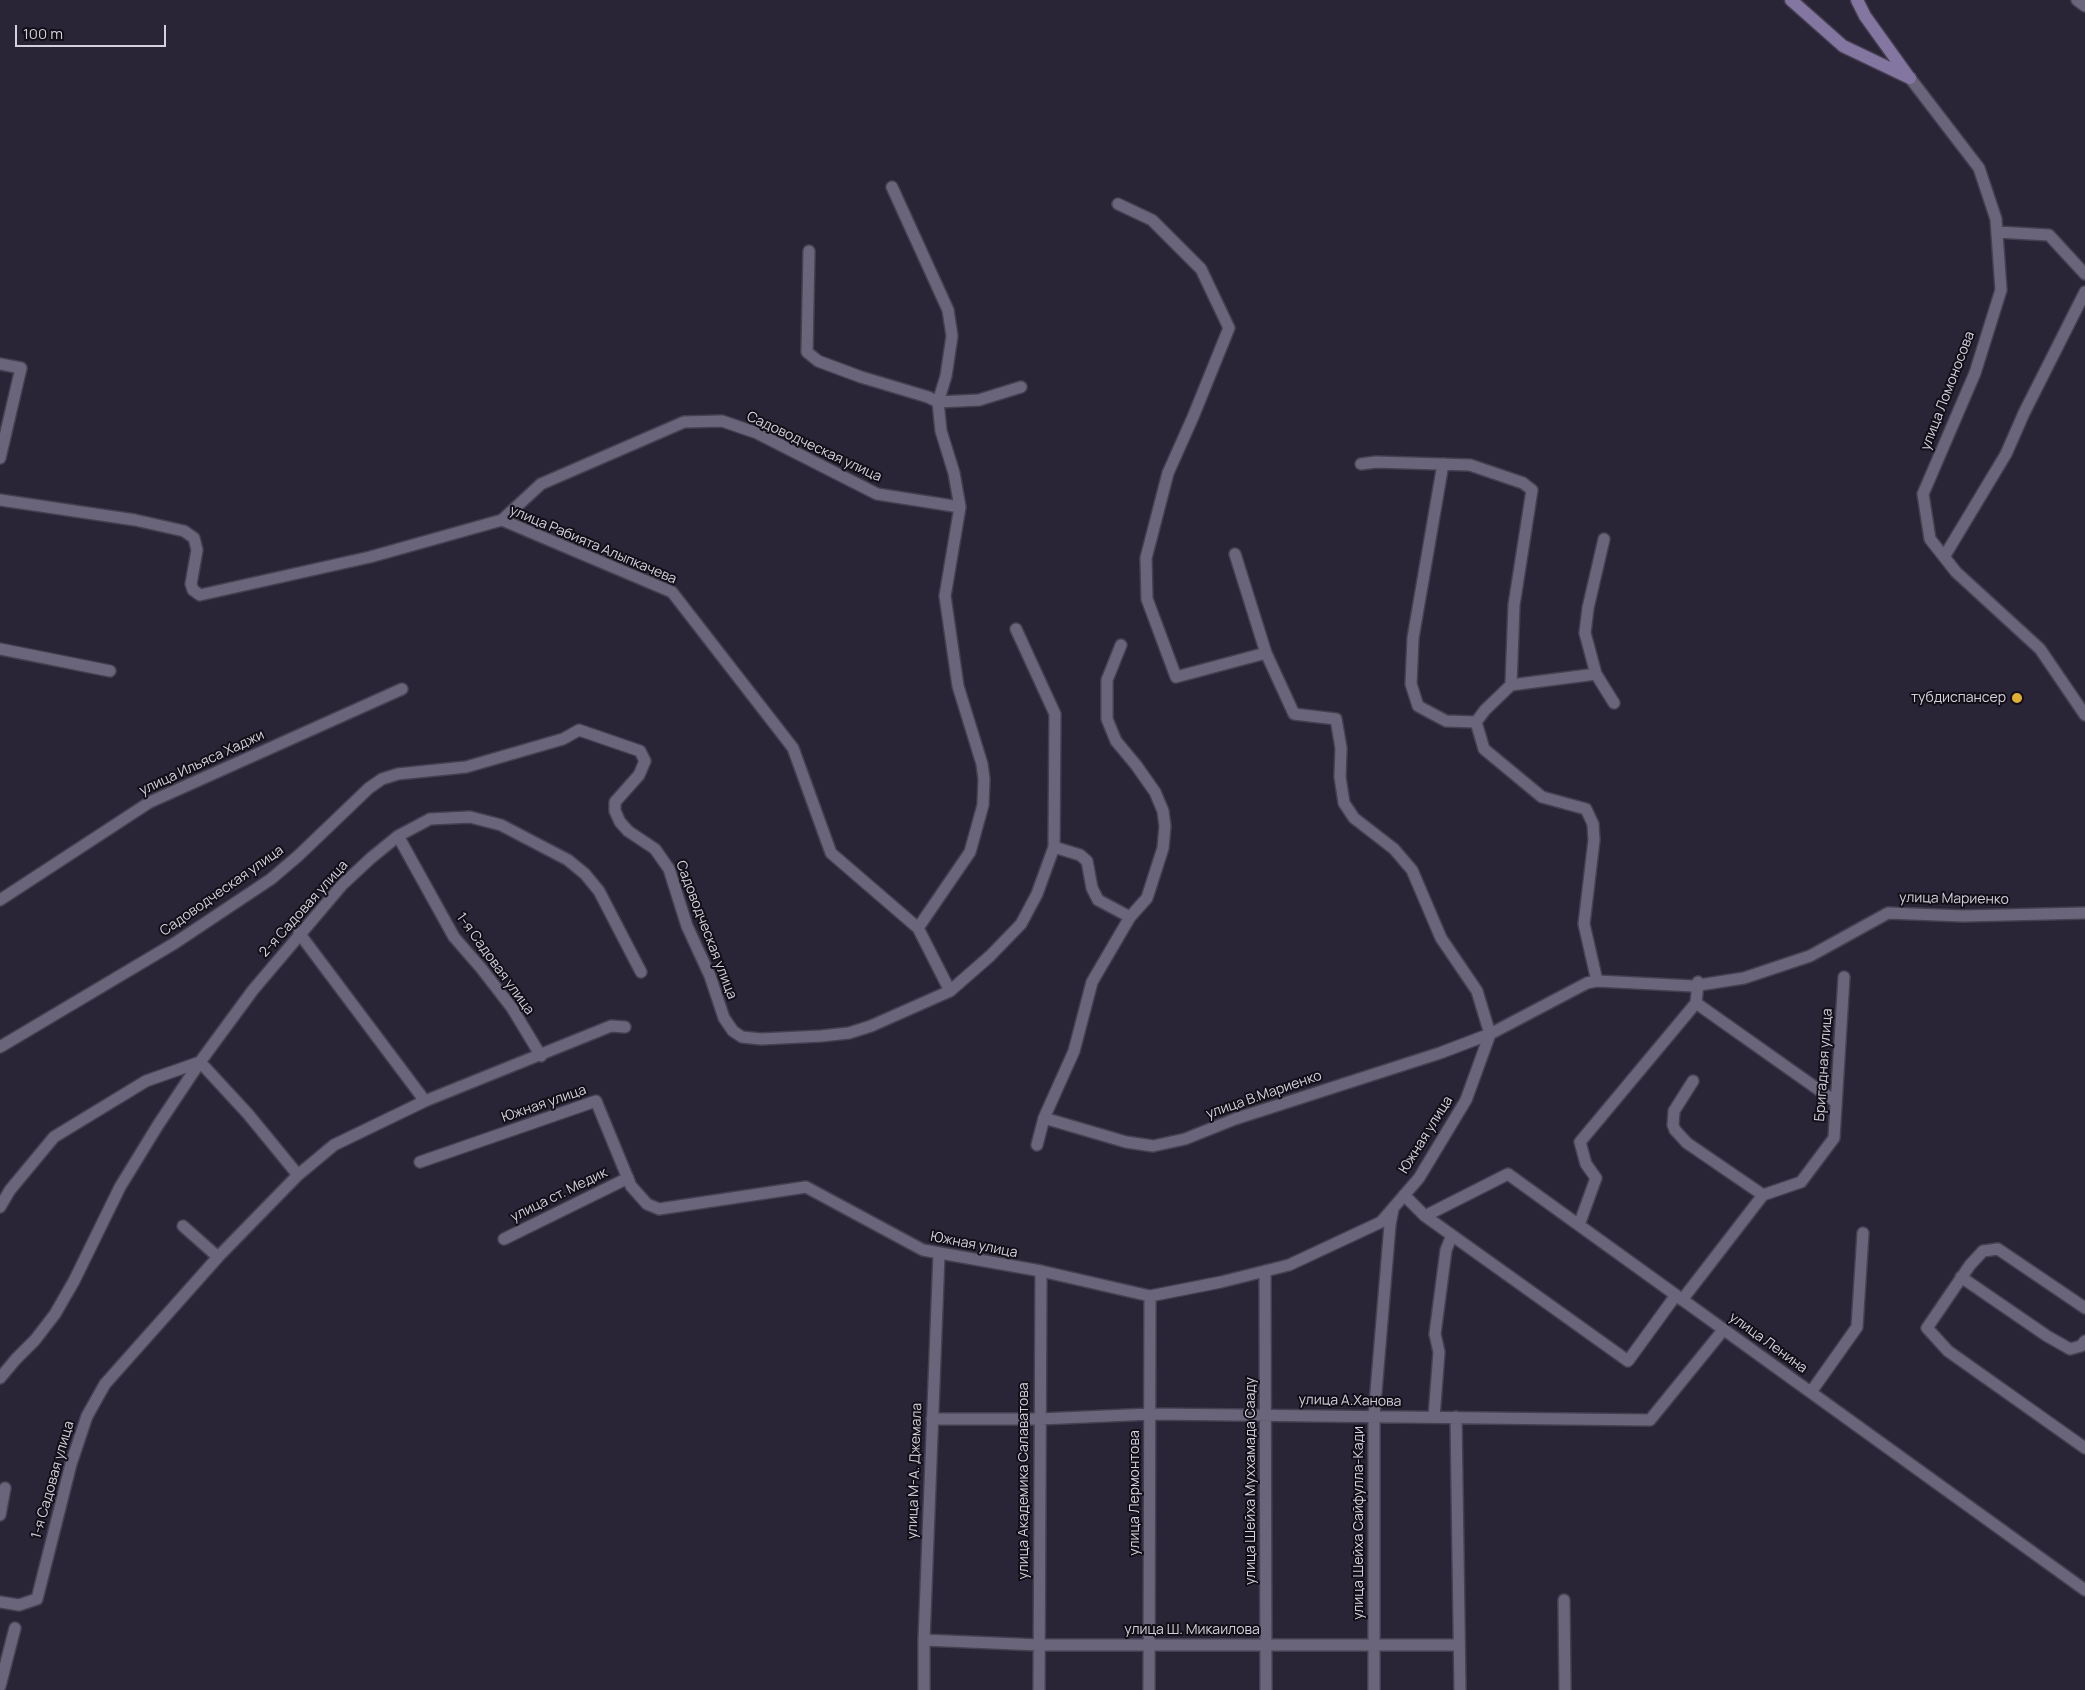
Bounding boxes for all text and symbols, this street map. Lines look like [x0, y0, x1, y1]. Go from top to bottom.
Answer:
scale bar [18, 15, 169, 47]
text: 100 m [23, 23, 63, 44]
street label: улица Ломоносова [1918, 329, 1978, 453]
street label: Садоводческая улица [744, 408, 884, 486]
street label: улица Рабията Алыпкачева [507, 502, 679, 588]
place label: тубдиспансер [1911, 690, 2006, 706]
marker: тубдиспансер [2010, 691, 2024, 705]
street label: улица Ильяса Хаджи [137, 727, 267, 799]
street label: Садоводческая улица [157, 842, 287, 940]
street label: 2-я Садовая улица [256, 857, 352, 961]
street label: Садоводческая улица [672, 858, 740, 1002]
street label: улица Мариенко [1899, 890, 2009, 908]
street label: 1-я Садовая улица [452, 910, 538, 1018]
street label: Бригадная улица [1812, 1008, 1836, 1122]
street label: улица В.Мариенко [1204, 1067, 1324, 1123]
street label: Южная улица [499, 1082, 589, 1126]
street label: Южная улица [1395, 1093, 1457, 1177]
street label: улица ст. Медик [508, 1164, 610, 1226]
street label: Южная улица [929, 1228, 1019, 1262]
street label: улица Ленина [1726, 1309, 1810, 1377]
street label: улица Шейха Муххамада Сааду [1243, 1377, 1259, 1585]
street label: улица Академика Салаватова [1016, 1383, 1032, 1579]
street label: улица А.Ханова [1298, 1392, 1402, 1410]
street label: улица М-А. Джемала [904, 1403, 926, 1539]
street label: 1-я Садовая улица [28, 1419, 78, 1541]
street label: улица Шейха Сайфулла-Кади [1351, 1426, 1367, 1620]
street label: улица Лермонтова [1127, 1430, 1143, 1556]
street label: улица Ш. Микаилова [1124, 1622, 1260, 1638]

